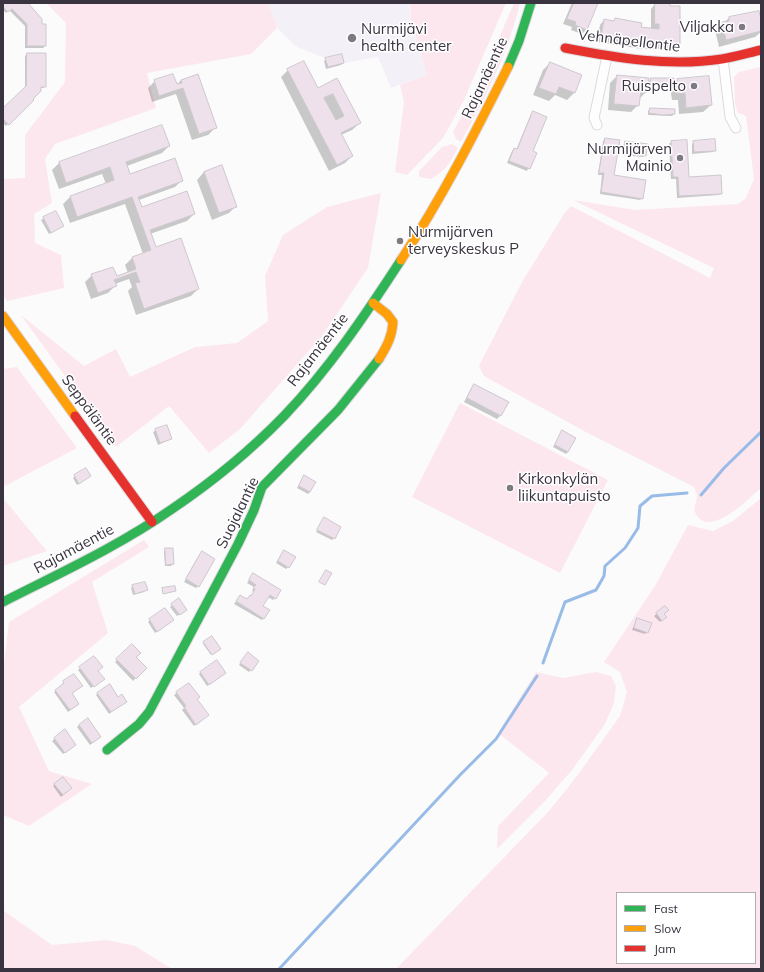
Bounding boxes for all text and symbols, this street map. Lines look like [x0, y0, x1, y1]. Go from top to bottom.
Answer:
place label: Viljakka [679, 18, 734, 36]
place label: Nurmijävi health center [361, 20, 451, 55]
marker: Viljakka [737, 22, 747, 32]
street label: Vehnäpellontie [577, 26, 681, 56]
marker: Nurmijävi health center [346, 32, 358, 44]
street label: Rajamäentie [458, 34, 512, 122]
place label: Ruispelto [621, 77, 686, 95]
marker: Ruispelto [689, 81, 699, 91]
place label: Nurmijärven Mainio [587, 140, 672, 175]
marker: Nurmijärven Mainio [675, 153, 685, 163]
place label: Nurmijärven terveyskeskus P [408, 223, 519, 258]
marker: Nurmijärven terveyskeskus P [395, 236, 405, 246]
street label: Rajamäentie [284, 310, 352, 390]
street label: Seppäläntie [57, 371, 121, 449]
place label: Kirkonkylän liikuntapuisto [518, 470, 610, 505]
street label: Suojalantie [213, 474, 263, 552]
marker: Kirkonkylän liikuntapuisto [505, 483, 515, 493]
street label: Rajamäentie [31, 520, 117, 578]
legend [616, 892, 756, 964]
text: Fast [654, 901, 678, 916]
text: Slow [654, 921, 682, 936]
text: Jam [654, 941, 676, 956]

